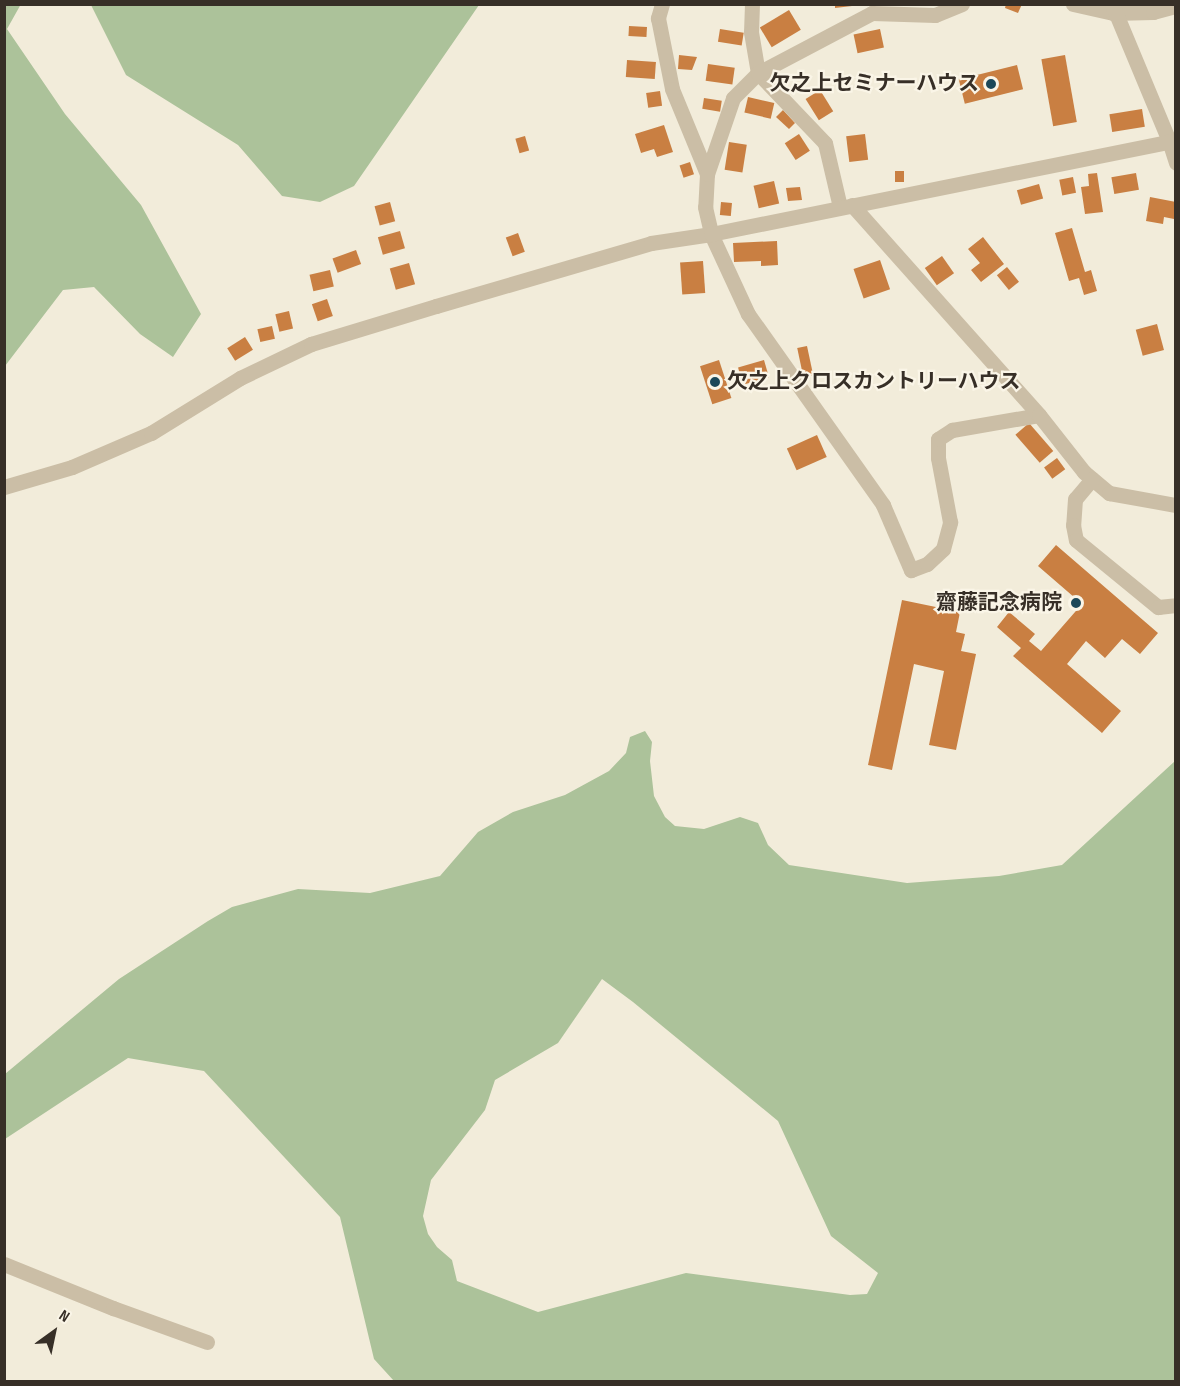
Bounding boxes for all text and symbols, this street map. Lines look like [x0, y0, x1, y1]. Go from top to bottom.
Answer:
place label: 欠之上セミナーハウス [769, 71, 979, 97]
marker: 欠之上セミナーハウス [984, 77, 998, 91]
place label: 欠之上クロスカントリーハウス [727, 369, 1021, 395]
marker: 欠之上クロスカントリーハウス [708, 375, 722, 389]
place label: 齋藤記念病院 [936, 590, 1062, 616]
marker: 齋藤記念病院 [1067, 594, 1085, 612]
north arrow [24, 1302, 84, 1362]
text: N [55, 1306, 73, 1327]

